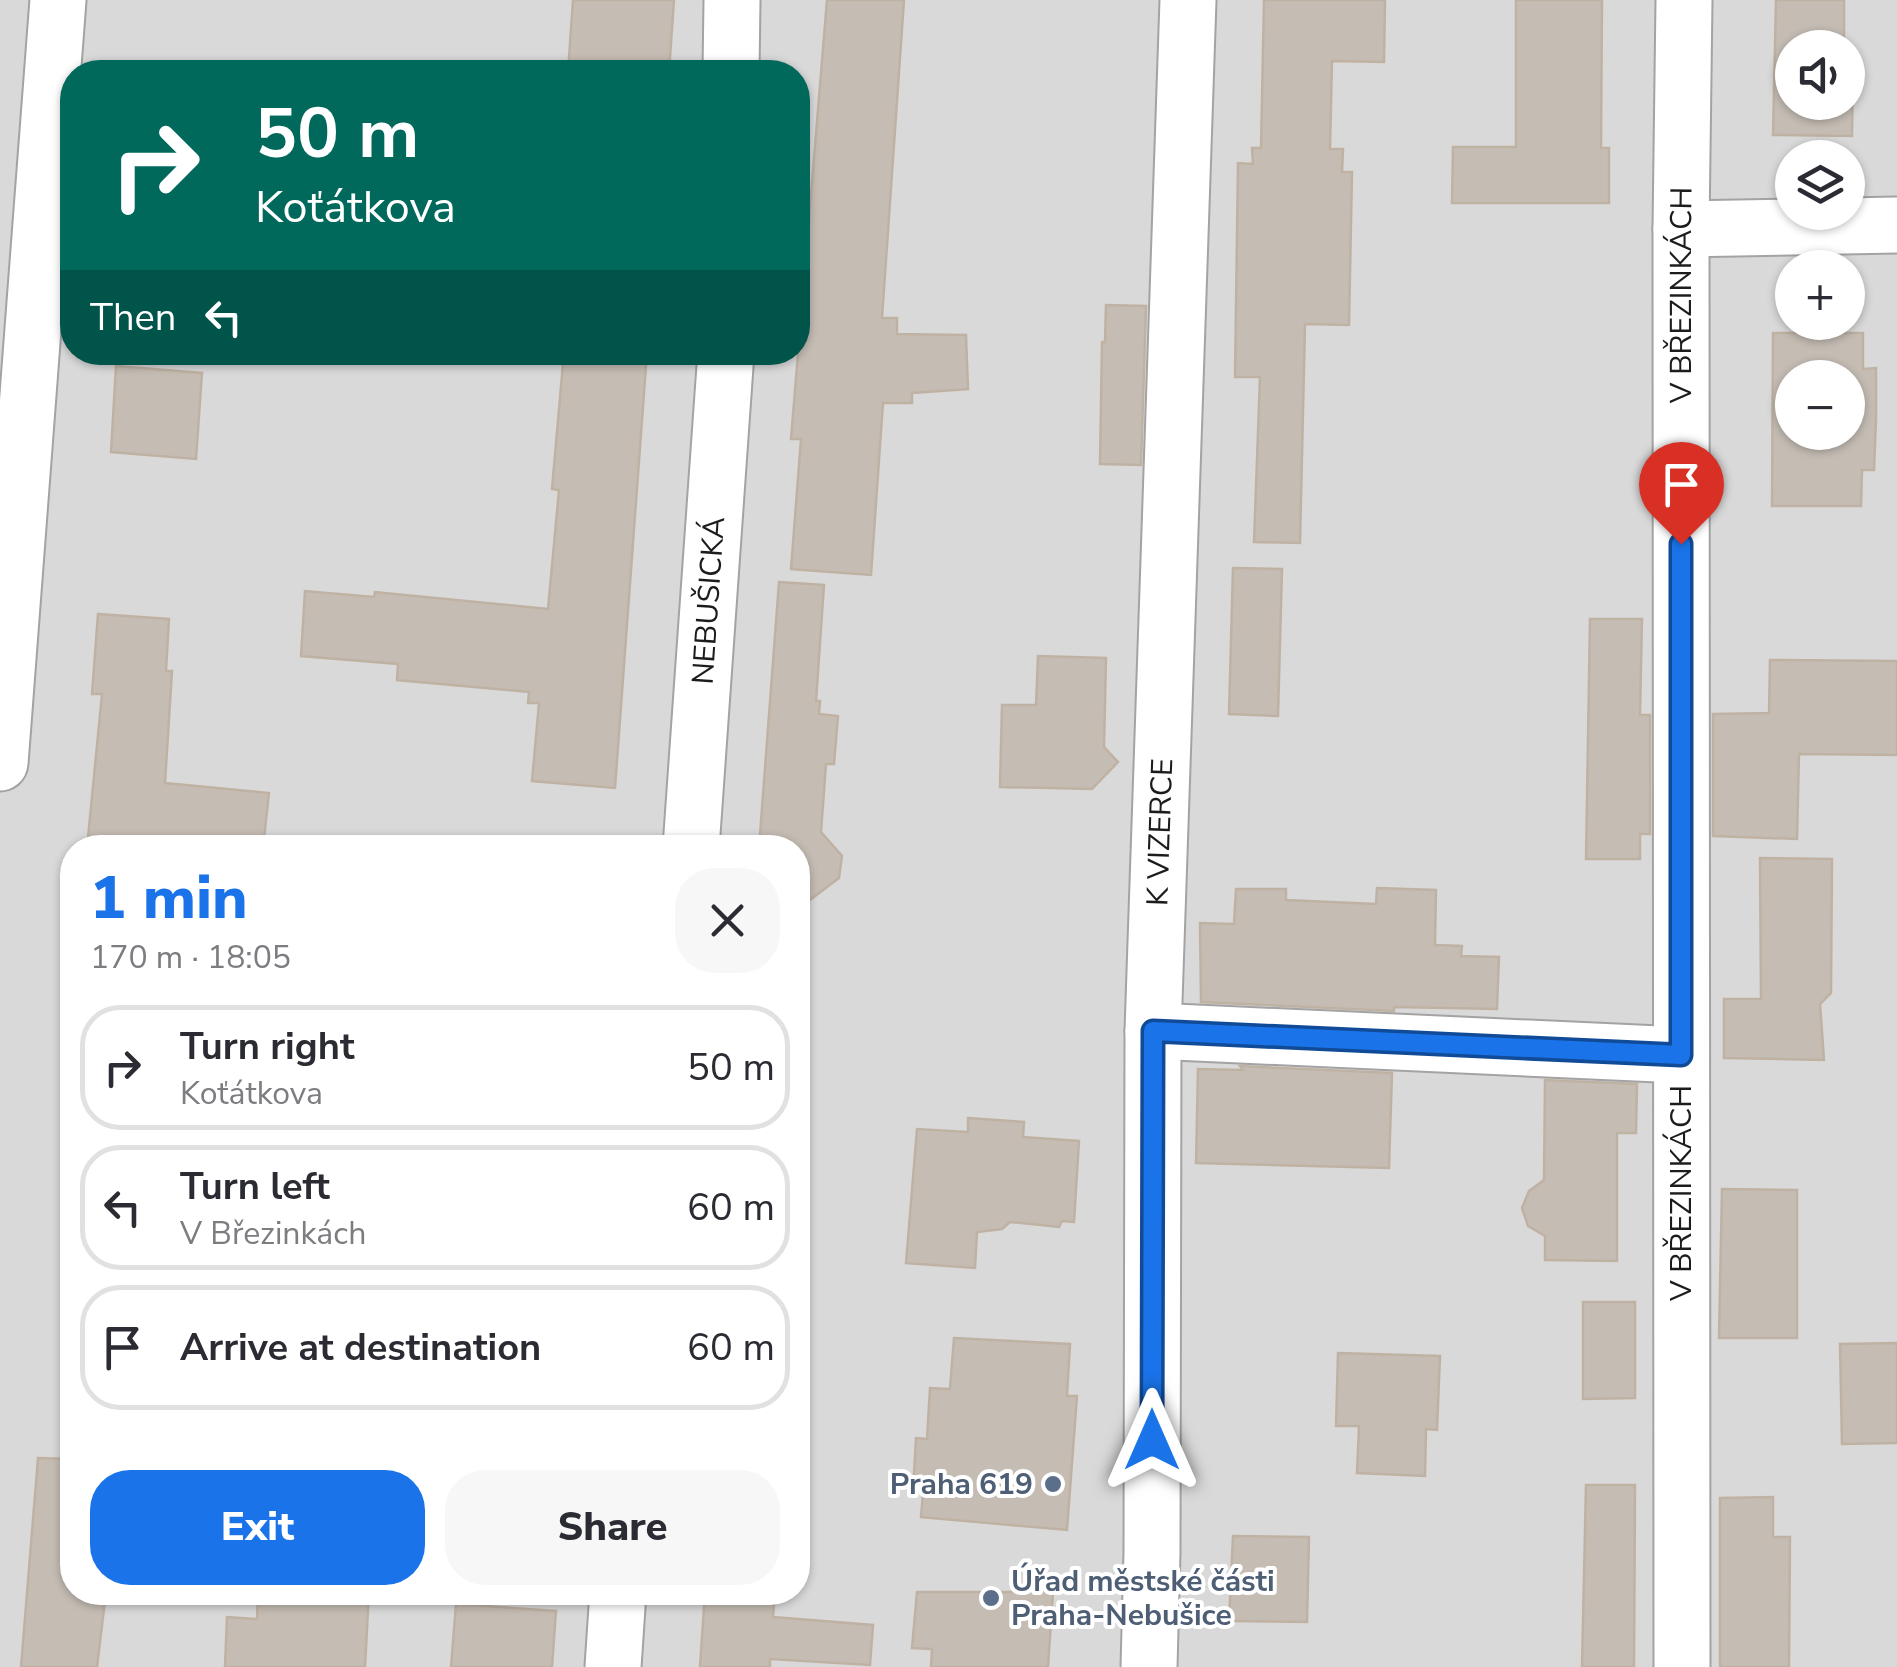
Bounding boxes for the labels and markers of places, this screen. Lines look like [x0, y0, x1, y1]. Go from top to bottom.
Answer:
pin [1639, 442, 1724, 545]
place label: Praha 619 [890, 1464, 1033, 1505]
marker: Praha 619 [1042, 1473, 1064, 1495]
place label: Úřad městské části Praha-Nebušice [1011, 1561, 1275, 1636]
marker: Úřad městské části Praha-Nebušice [980, 1587, 1002, 1609]

